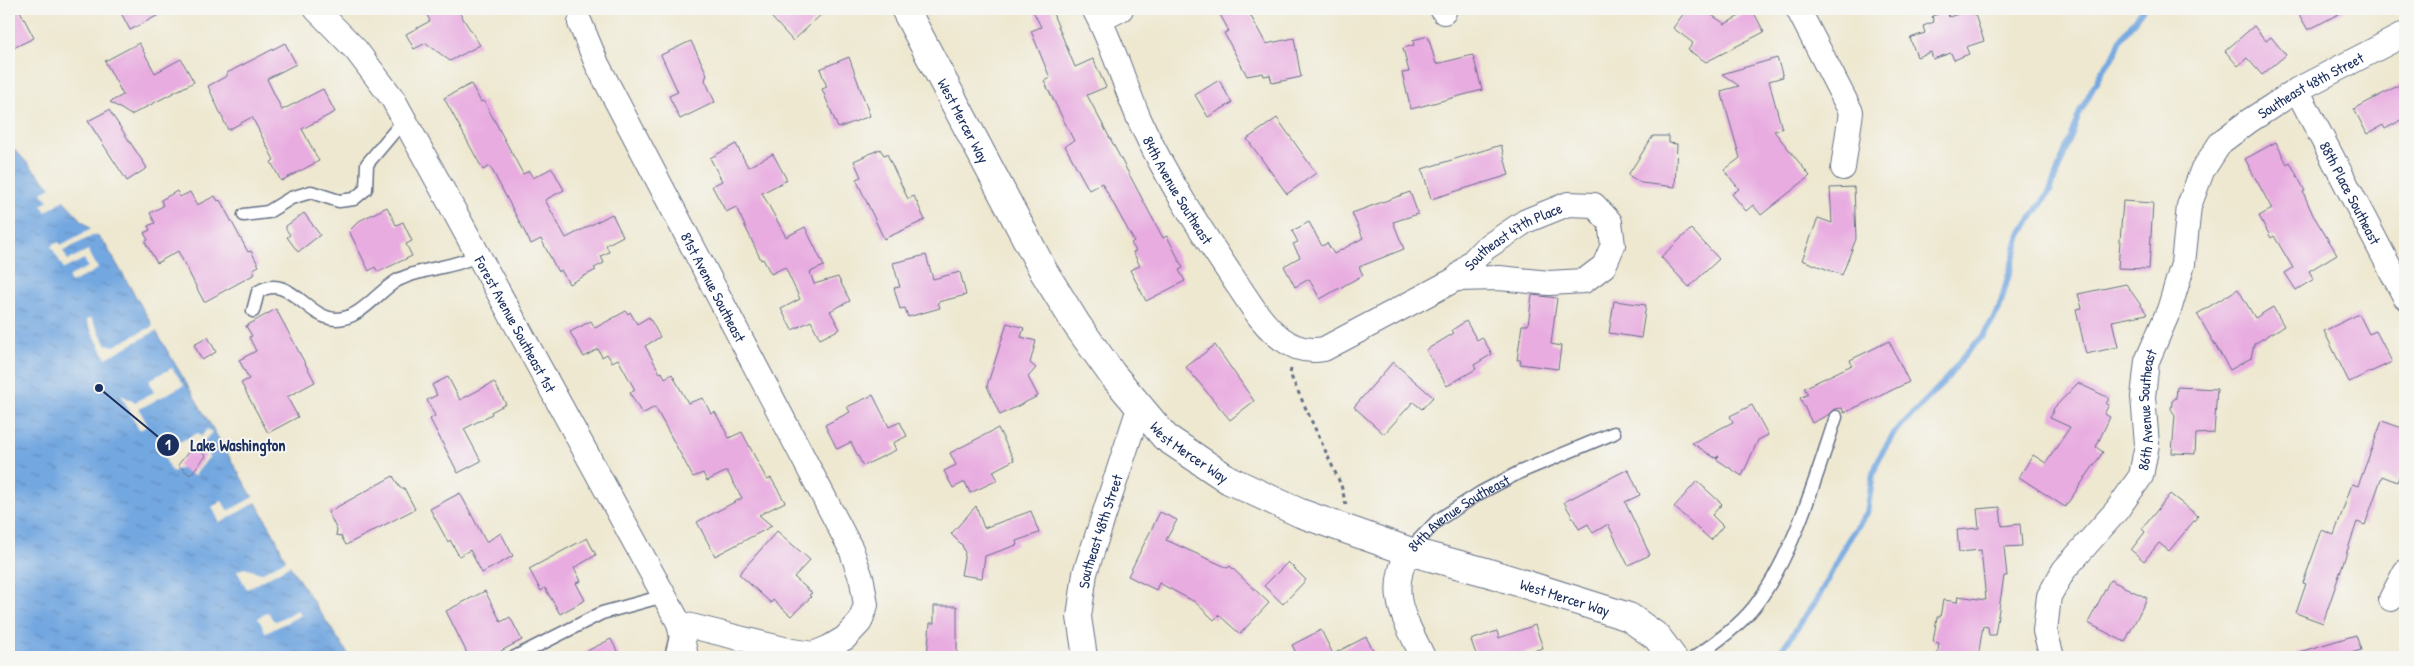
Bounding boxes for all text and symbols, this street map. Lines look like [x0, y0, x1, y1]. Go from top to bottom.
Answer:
street label: Southeast 48th Street [2253, 46, 2368, 123]
street label: West Mercer Way [933, 74, 995, 166]
street label: 84th Avenue Southeast [1138, 132, 1218, 249]
street label: 88th Place Southeast [2315, 138, 2387, 249]
street label: Southeast 47th Place [1459, 197, 1565, 275]
street label: 81st Avenue Southeast [676, 228, 752, 346]
street label: Forest Avenue Southeast 1st [470, 251, 562, 397]
street label: 86th Avenue Southeast [2132, 345, 2162, 472]
street label: West Mercer Way [1145, 417, 1233, 488]
callout: Lake Washington [155, 430, 295, 461]
text: 1 [165, 434, 171, 455]
text: Lake Washington [190, 434, 286, 457]
street label: 84th Avenue Southeast [1403, 468, 1514, 556]
street label: Southeast 48th Street [1073, 471, 1127, 590]
street label: West Mercer Way [1518, 573, 1613, 621]

